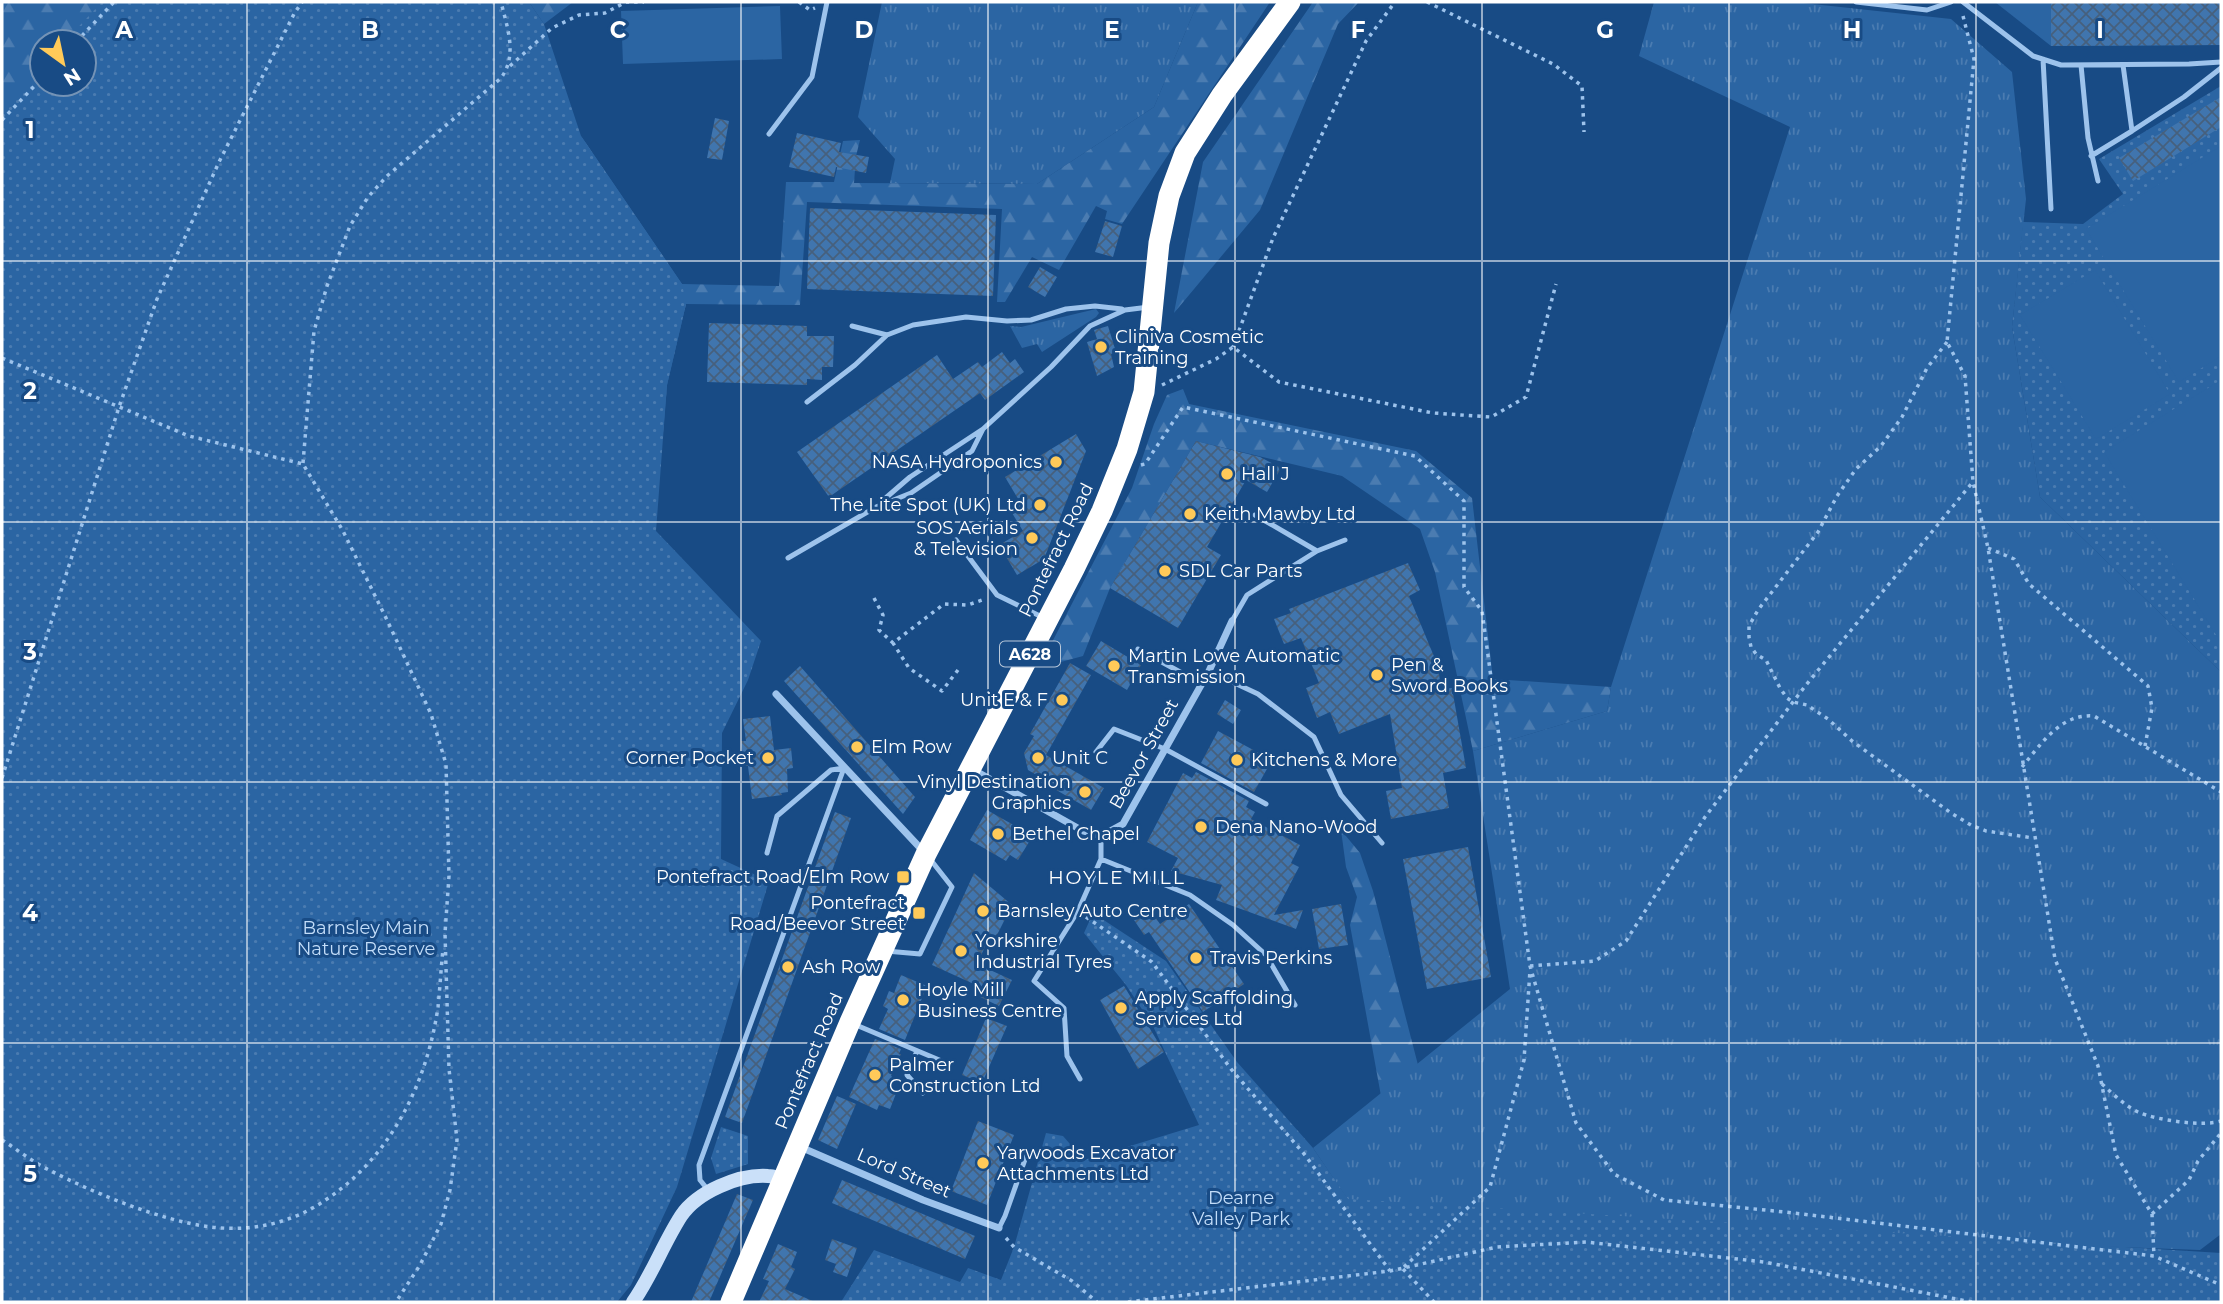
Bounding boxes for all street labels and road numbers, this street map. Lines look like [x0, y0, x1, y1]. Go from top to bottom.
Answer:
street label: Pontefract Road [1014, 479, 1098, 621]
road number: A628 [1000, 642, 1060, 666]
street label: Beevor Street [1105, 695, 1183, 813]
street label: Pontefract Road [770, 989, 848, 1133]
street label: Lord Street [854, 1143, 954, 1203]

